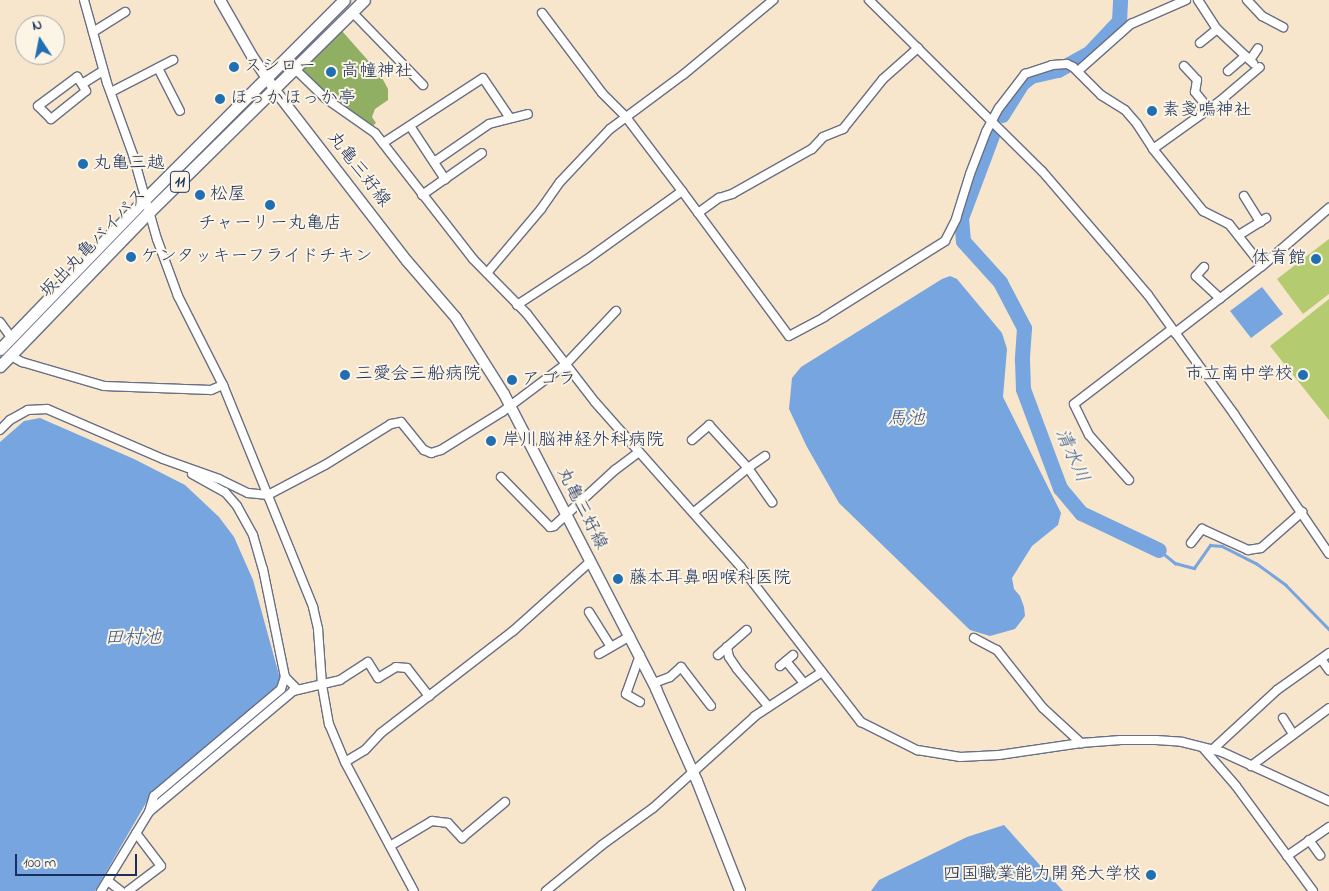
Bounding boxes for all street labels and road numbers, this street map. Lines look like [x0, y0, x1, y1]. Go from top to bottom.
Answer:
street label: 丸亀三好線 [322, 128, 394, 212]
road number: 11 [169, 168, 191, 196]
street label: 坂出丸亀バイパス [36, 185, 152, 303]
street label: 丸亀三好線 [551, 464, 611, 554]

